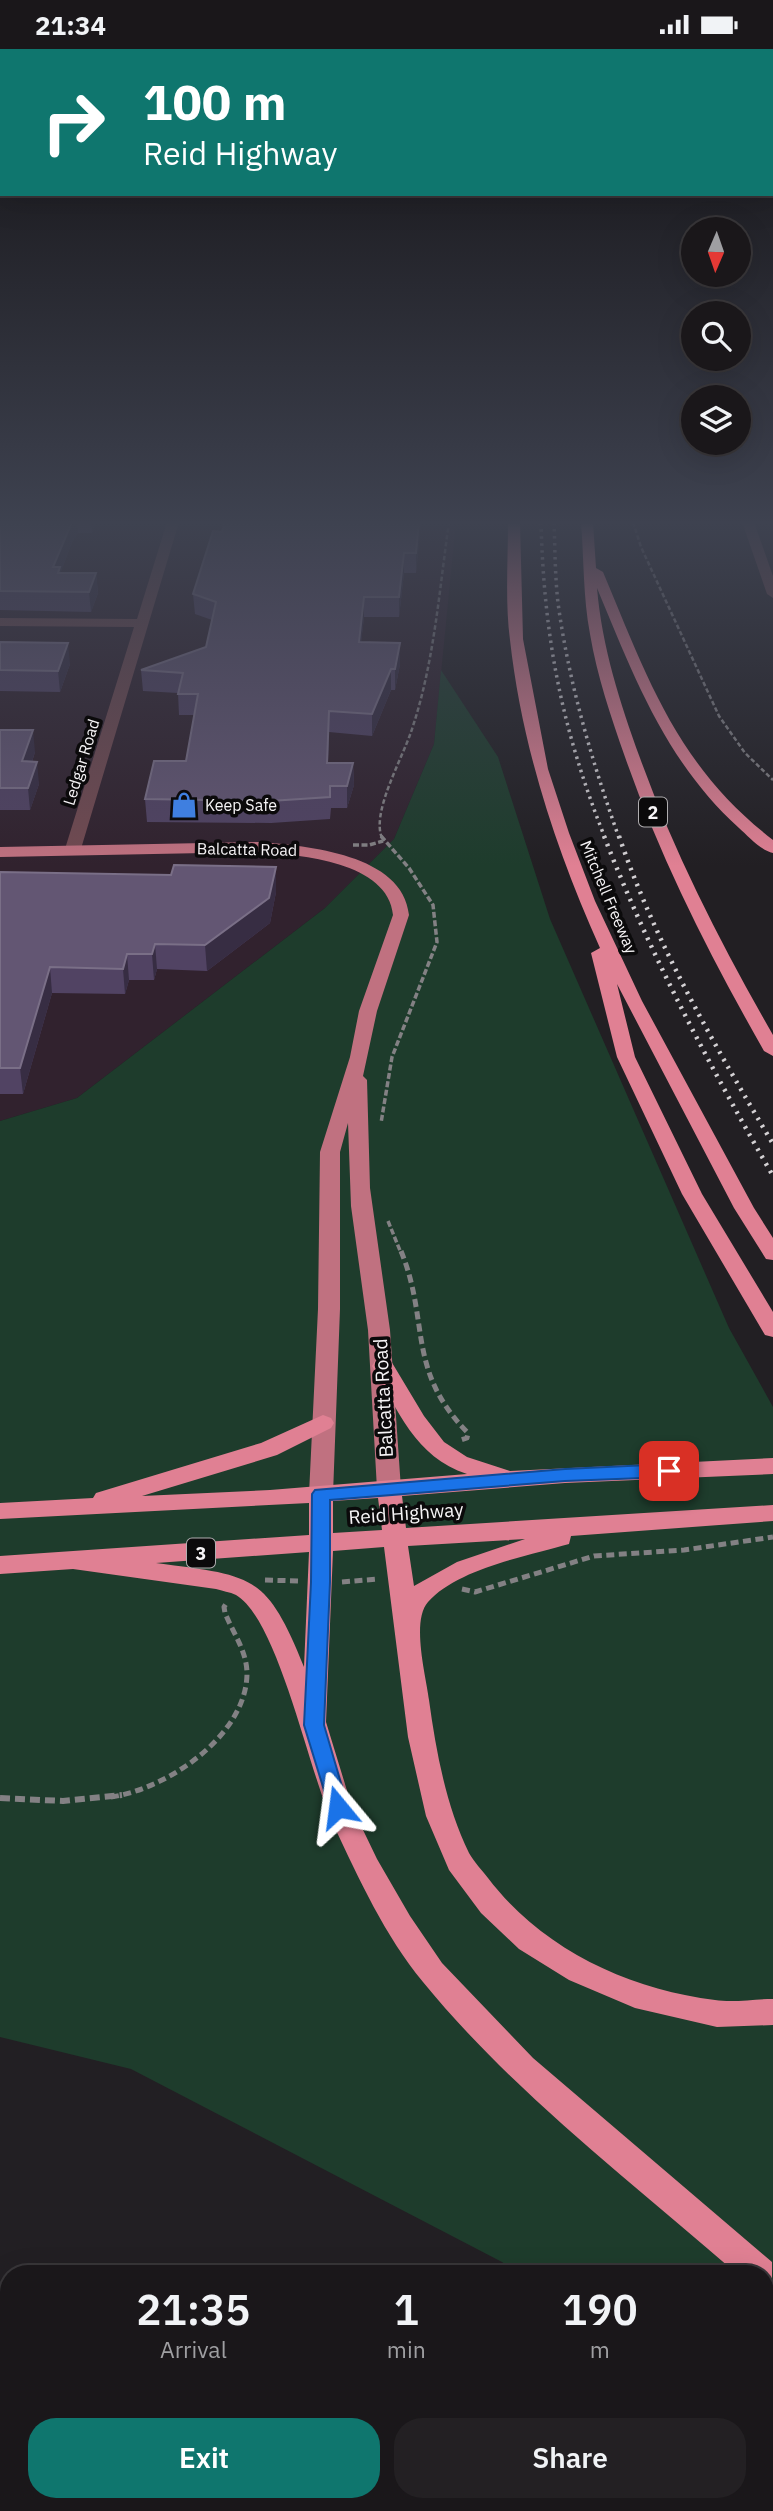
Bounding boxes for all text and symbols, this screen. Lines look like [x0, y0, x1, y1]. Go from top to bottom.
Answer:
text: 21:34 [35, 8, 106, 42]
text: 100 m [143, 70, 287, 133]
icon: right [28, 77, 119, 168]
text: Reid Highway [143, 132, 337, 174]
north arrow [681, 217, 751, 287]
map controls [681, 217, 751, 455]
button: search [681, 301, 751, 371]
button: layers [681, 385, 751, 455]
street label: Ledgar Road [58, 716, 104, 808]
shop icon: Keep Safe [169, 790, 199, 820]
place label: Keep Safe [205, 795, 277, 815]
road number: 2 [639, 797, 667, 827]
street label: Mitchell Freeway [576, 837, 642, 957]
street label: Balcatta Road [197, 838, 297, 860]
street label: Balcatta Road [368, 1338, 398, 1458]
pin [639, 1441, 699, 1501]
icon: arrive [650, 1452, 688, 1490]
street label: Reid Highway [348, 1497, 465, 1529]
road number: 3 [187, 1539, 215, 1567]
position arrow [301, 1770, 375, 1844]
text: 21:35 [136, 2282, 251, 2337]
text: 1 [394, 2282, 419, 2337]
text: 190 [562, 2282, 638, 2337]
text: Arrival [160, 2334, 227, 2364]
text: min [387, 2334, 426, 2364]
text: m [590, 2334, 610, 2364]
button: Exit [28, 2418, 380, 2498]
button: Share [394, 2418, 746, 2498]

